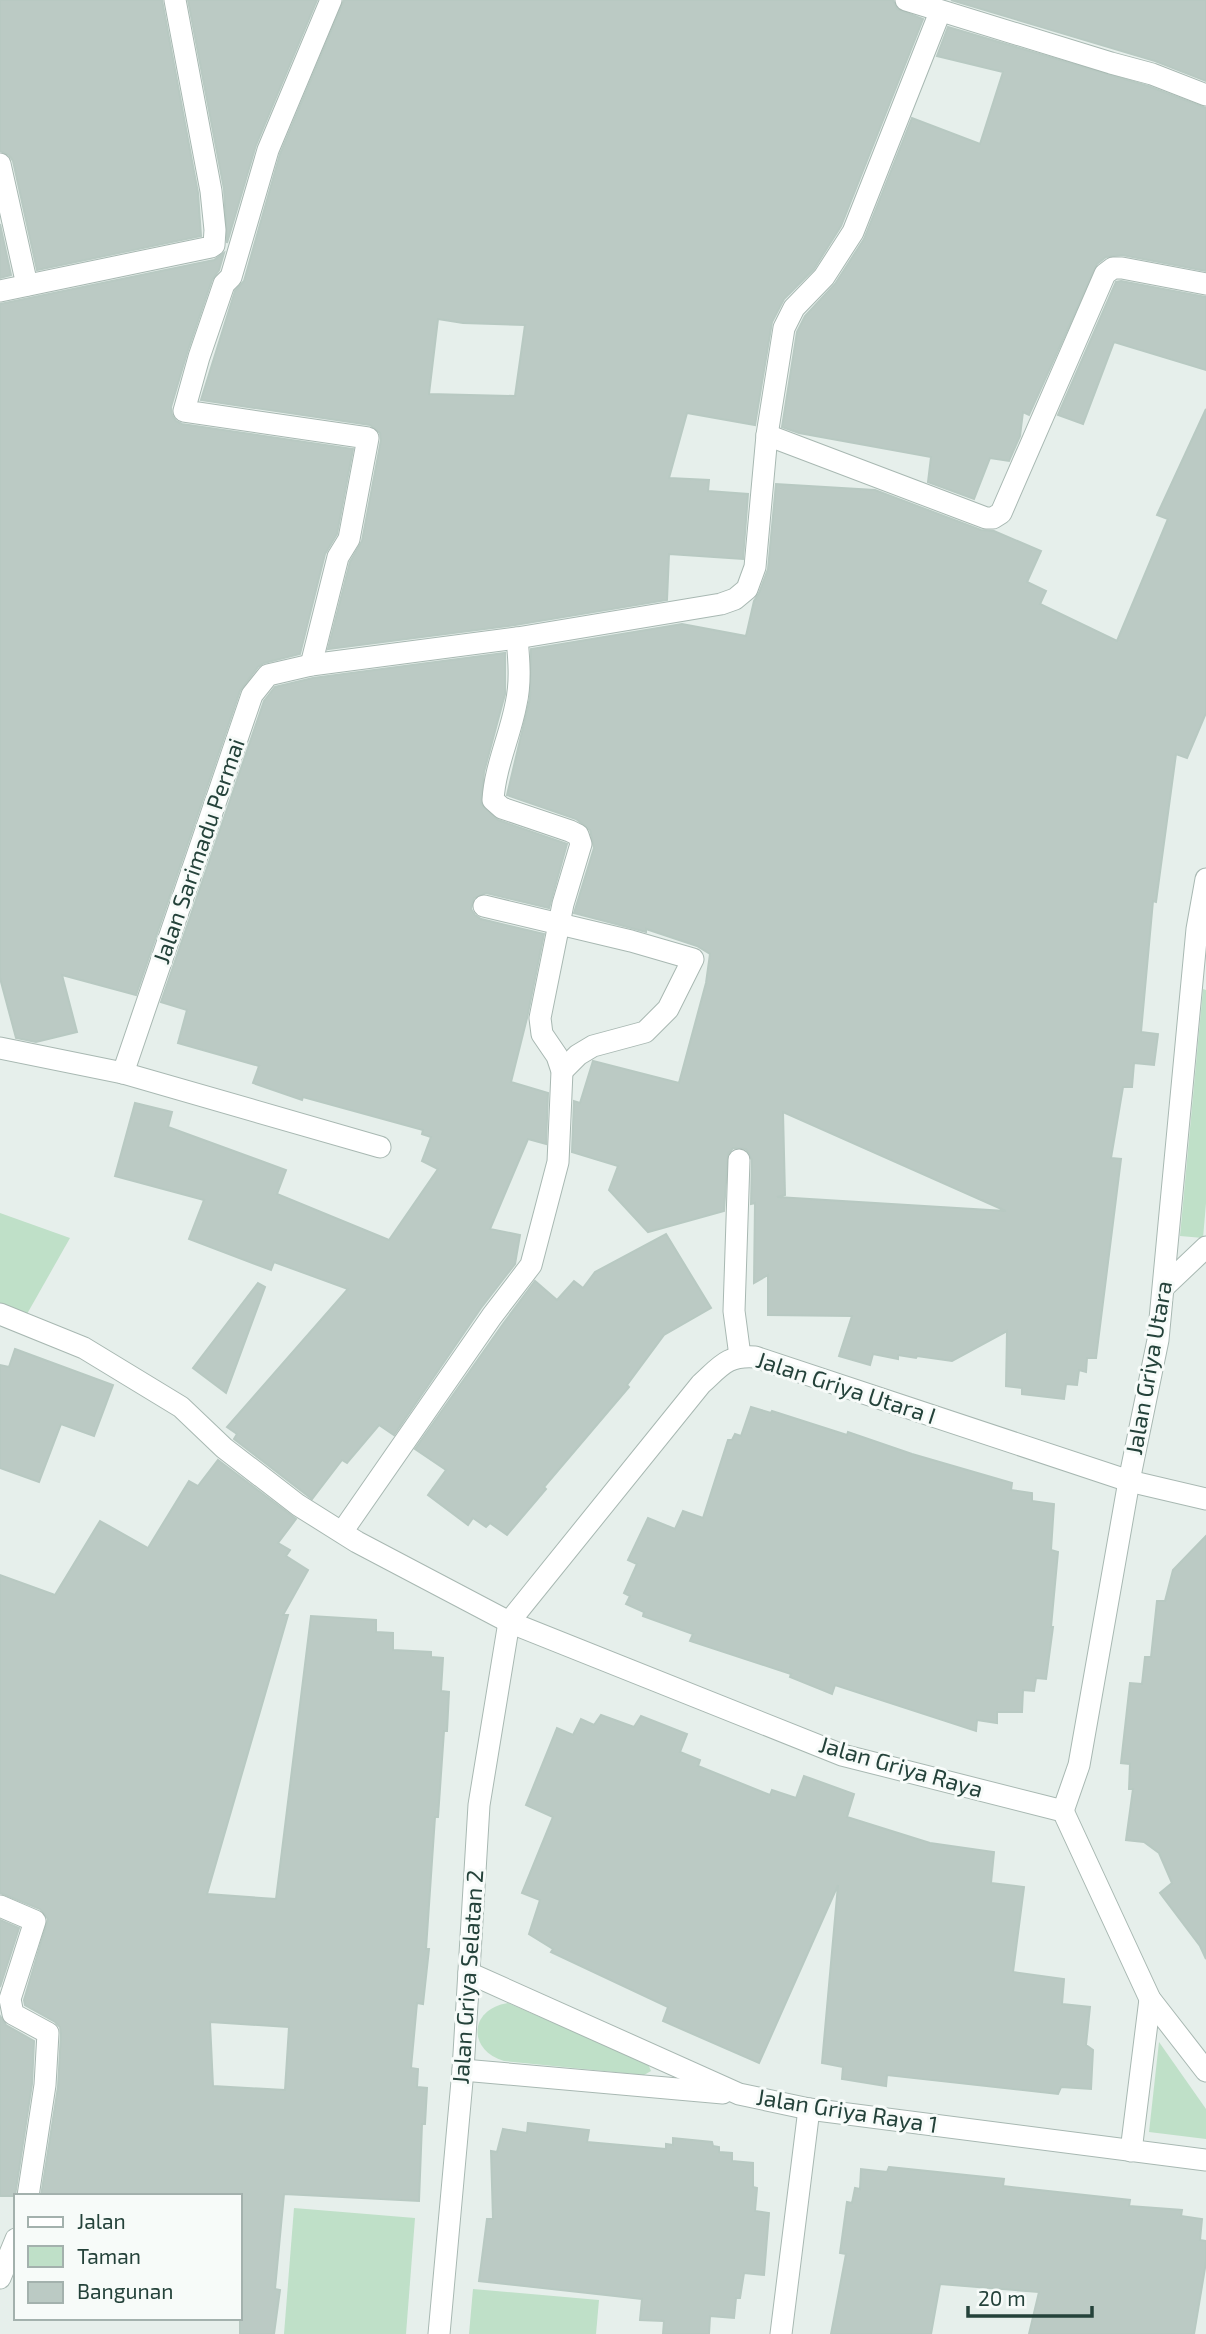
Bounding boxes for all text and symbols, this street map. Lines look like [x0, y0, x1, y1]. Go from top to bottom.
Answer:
street label: Jalan Sarimadu Permai [146, 734, 250, 967]
street label: Jalan Griya Utara [1119, 1279, 1177, 1457]
street label: Jalan Griya Utara I [753, 1345, 940, 1429]
street label: Jalan Griya Raya [816, 1729, 986, 1803]
street label: Jalan Griya Selatan 2 [446, 1869, 488, 2085]
street label: Jalan Griya Raya 1 [754, 2082, 940, 2138]
legend [14, 2194, 242, 2320]
text: Jalan [77, 2208, 126, 2233]
text: Taman [77, 2243, 141, 2268]
scale bar [968, 2274, 1092, 2318]
text: Bangunan [77, 2278, 173, 2303]
text: 20 m [978, 2285, 1026, 2310]

